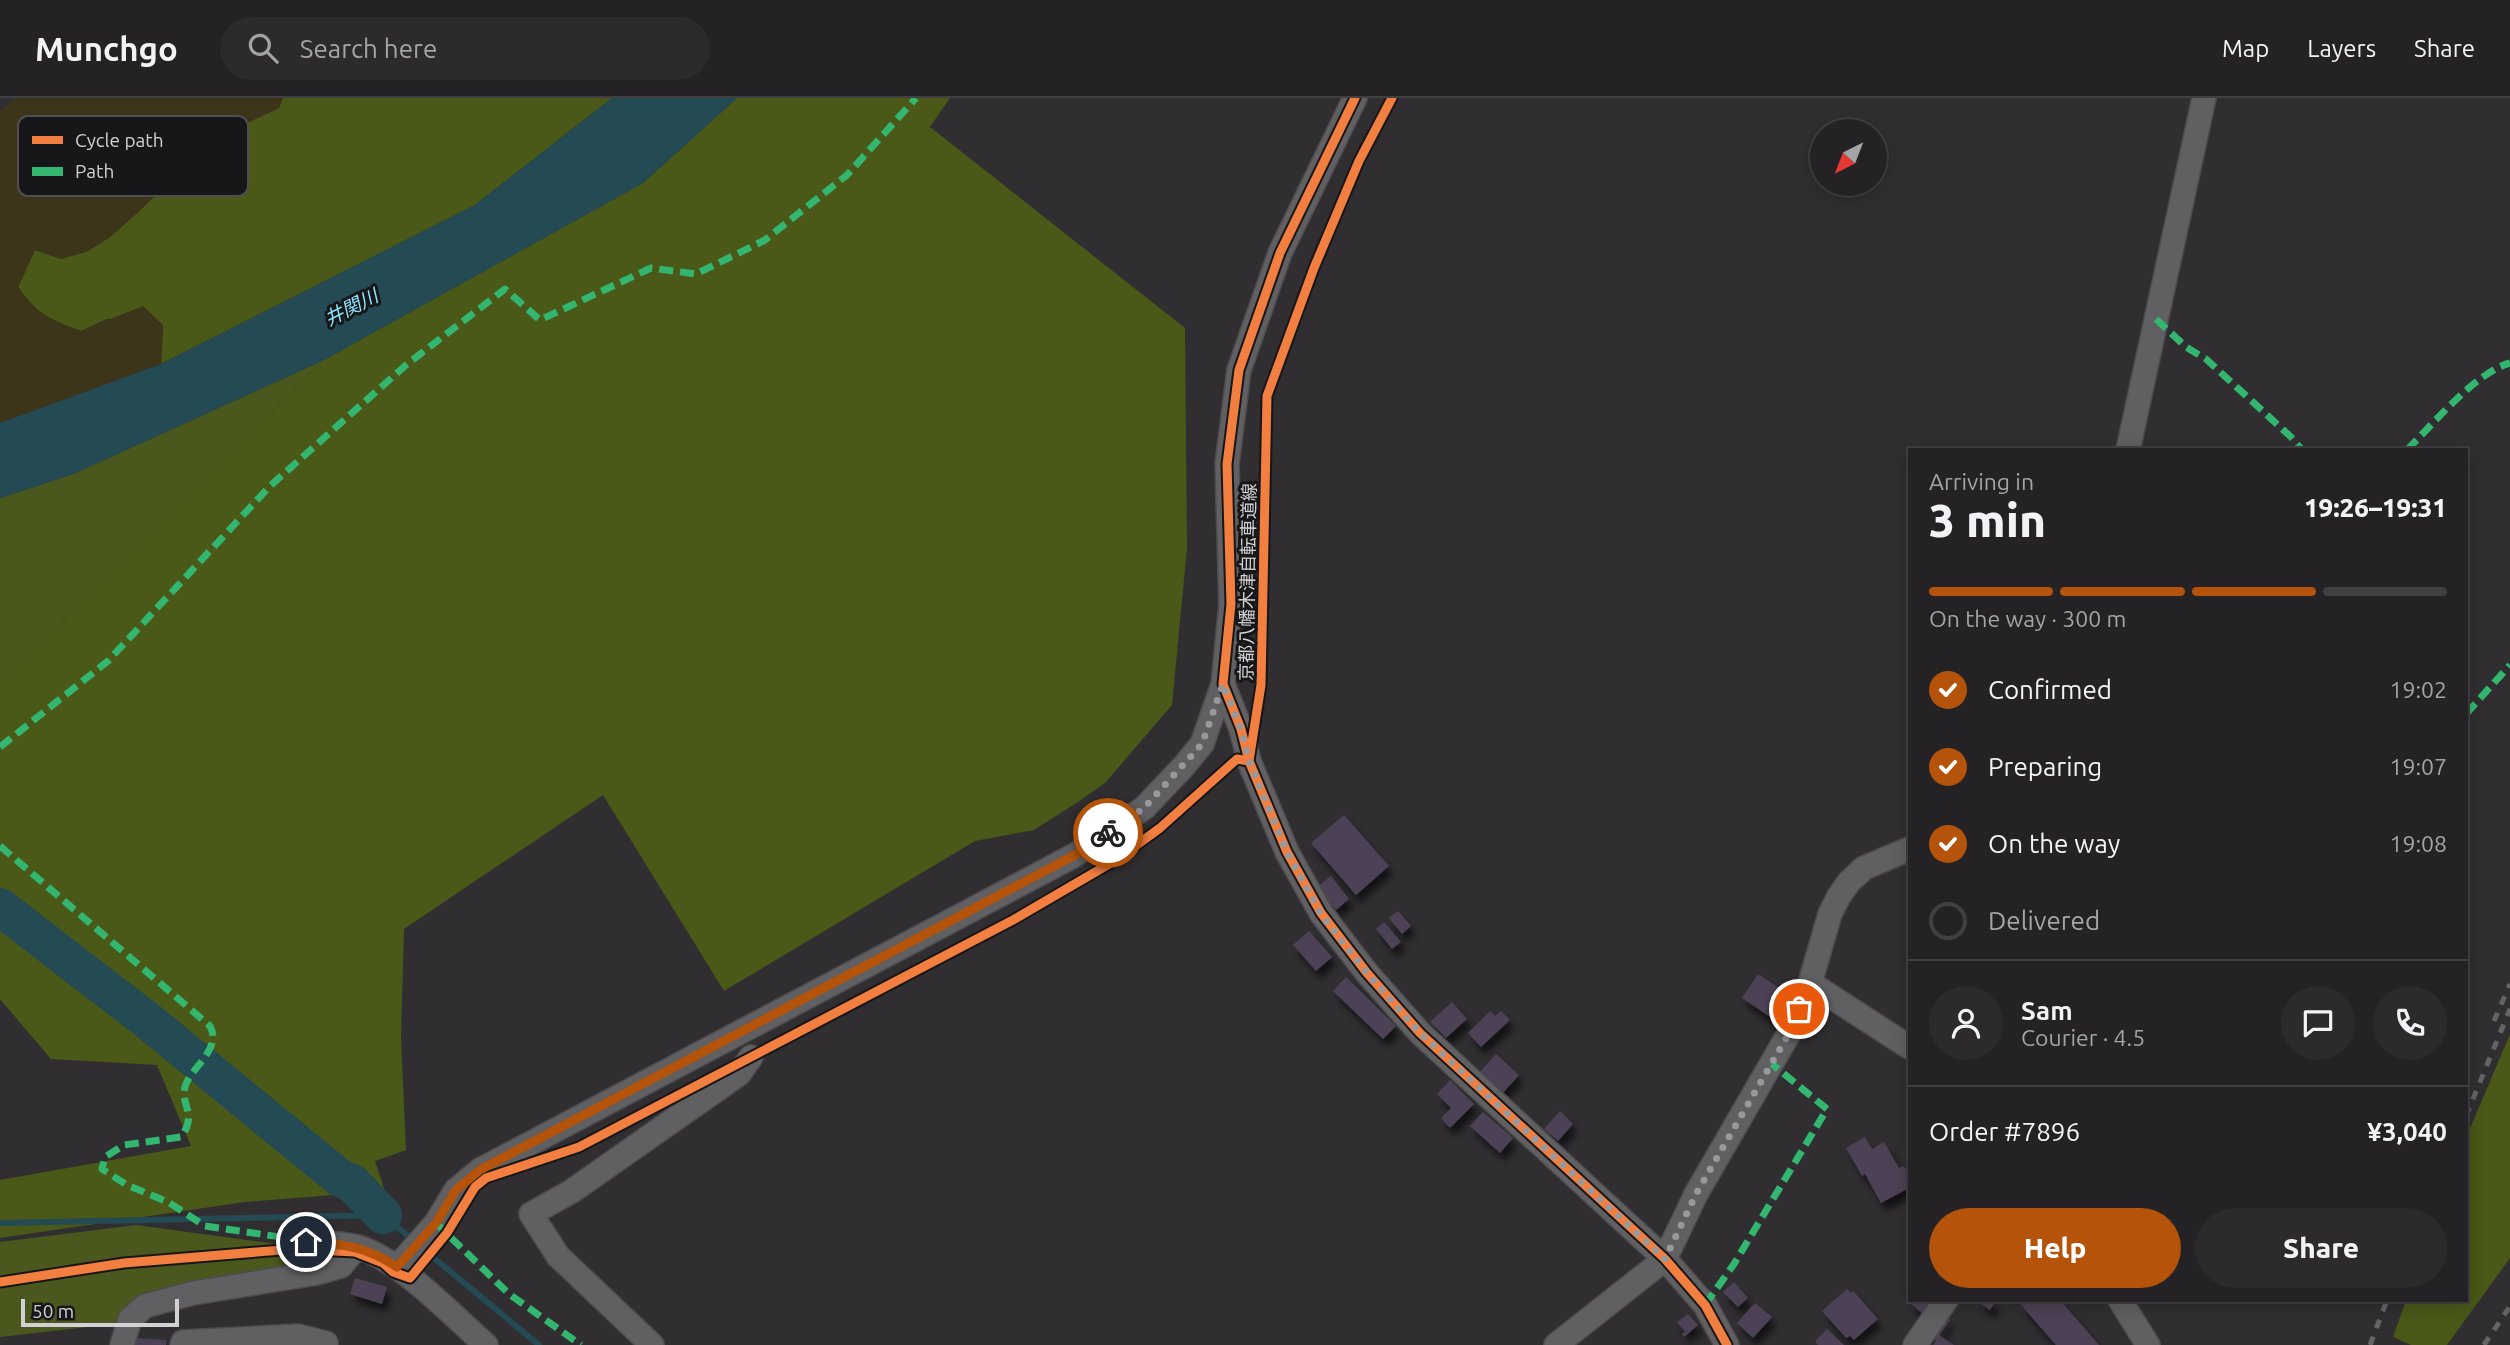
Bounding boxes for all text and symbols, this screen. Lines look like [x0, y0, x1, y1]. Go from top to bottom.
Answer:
search box [220, 17, 710, 80]
icon: search [244, 29, 282, 67]
text: Munchgo [35, 30, 178, 67]
text: Search here [300, 34, 437, 63]
text: Map [2222, 35, 2269, 62]
text: Layers [2307, 35, 2376, 62]
text: Share [2414, 35, 2475, 62]
legend [18, 116, 248, 196]
north arrow [1810, 119, 1886, 196]
map controls [1810, 119, 1887, 196]
text: Cycle path [75, 129, 164, 151]
text: Path [75, 160, 114, 182]
water label: 井関川 [321, 283, 383, 330]
text: Arriving in [1929, 469, 2034, 494]
street label: 京都八幡木津自転車道線 [1235, 483, 1259, 681]
text: 19:26–19:31 [2304, 493, 2447, 522]
text: 3 min [1929, 494, 2046, 546]
text: On the way · 300 m [1929, 606, 2126, 631]
icon: check [1929, 671, 1967, 709]
text: Confirmed [1988, 675, 2112, 704]
text: 19:02 [2389, 677, 2447, 702]
icon: check [1929, 748, 1967, 786]
text: Preparing [1988, 752, 2102, 781]
text: 19:07 [2389, 754, 2447, 779]
courier [1073, 798, 1143, 868]
icon: bike [1089, 814, 1127, 852]
icon: check [1929, 825, 1967, 863]
text: On the way [1988, 829, 2120, 858]
text: 19:08 [2389, 831, 2447, 856]
text: Delivered [1988, 906, 2100, 935]
pin [1769, 979, 1829, 1039]
button: person [1929, 986, 2003, 1060]
button: chat [2281, 986, 2355, 1060]
button: phone [2373, 986, 2447, 1060]
icon: bag [1780, 990, 1818, 1028]
text: Sam [2021, 996, 2073, 1025]
text: Courier · 4.5 [2021, 1025, 2145, 1050]
text: Order #7896 [1929, 1117, 2080, 1146]
text: ¥3,040 [2367, 1117, 2447, 1146]
button: Help [1929, 1208, 2181, 1288]
button: Share [2195, 1208, 2447, 1288]
pin [276, 1212, 336, 1272]
icon: home [287, 1223, 325, 1261]
scale bar [21, 1296, 178, 1328]
text: 50 m [32, 1300, 74, 1322]

